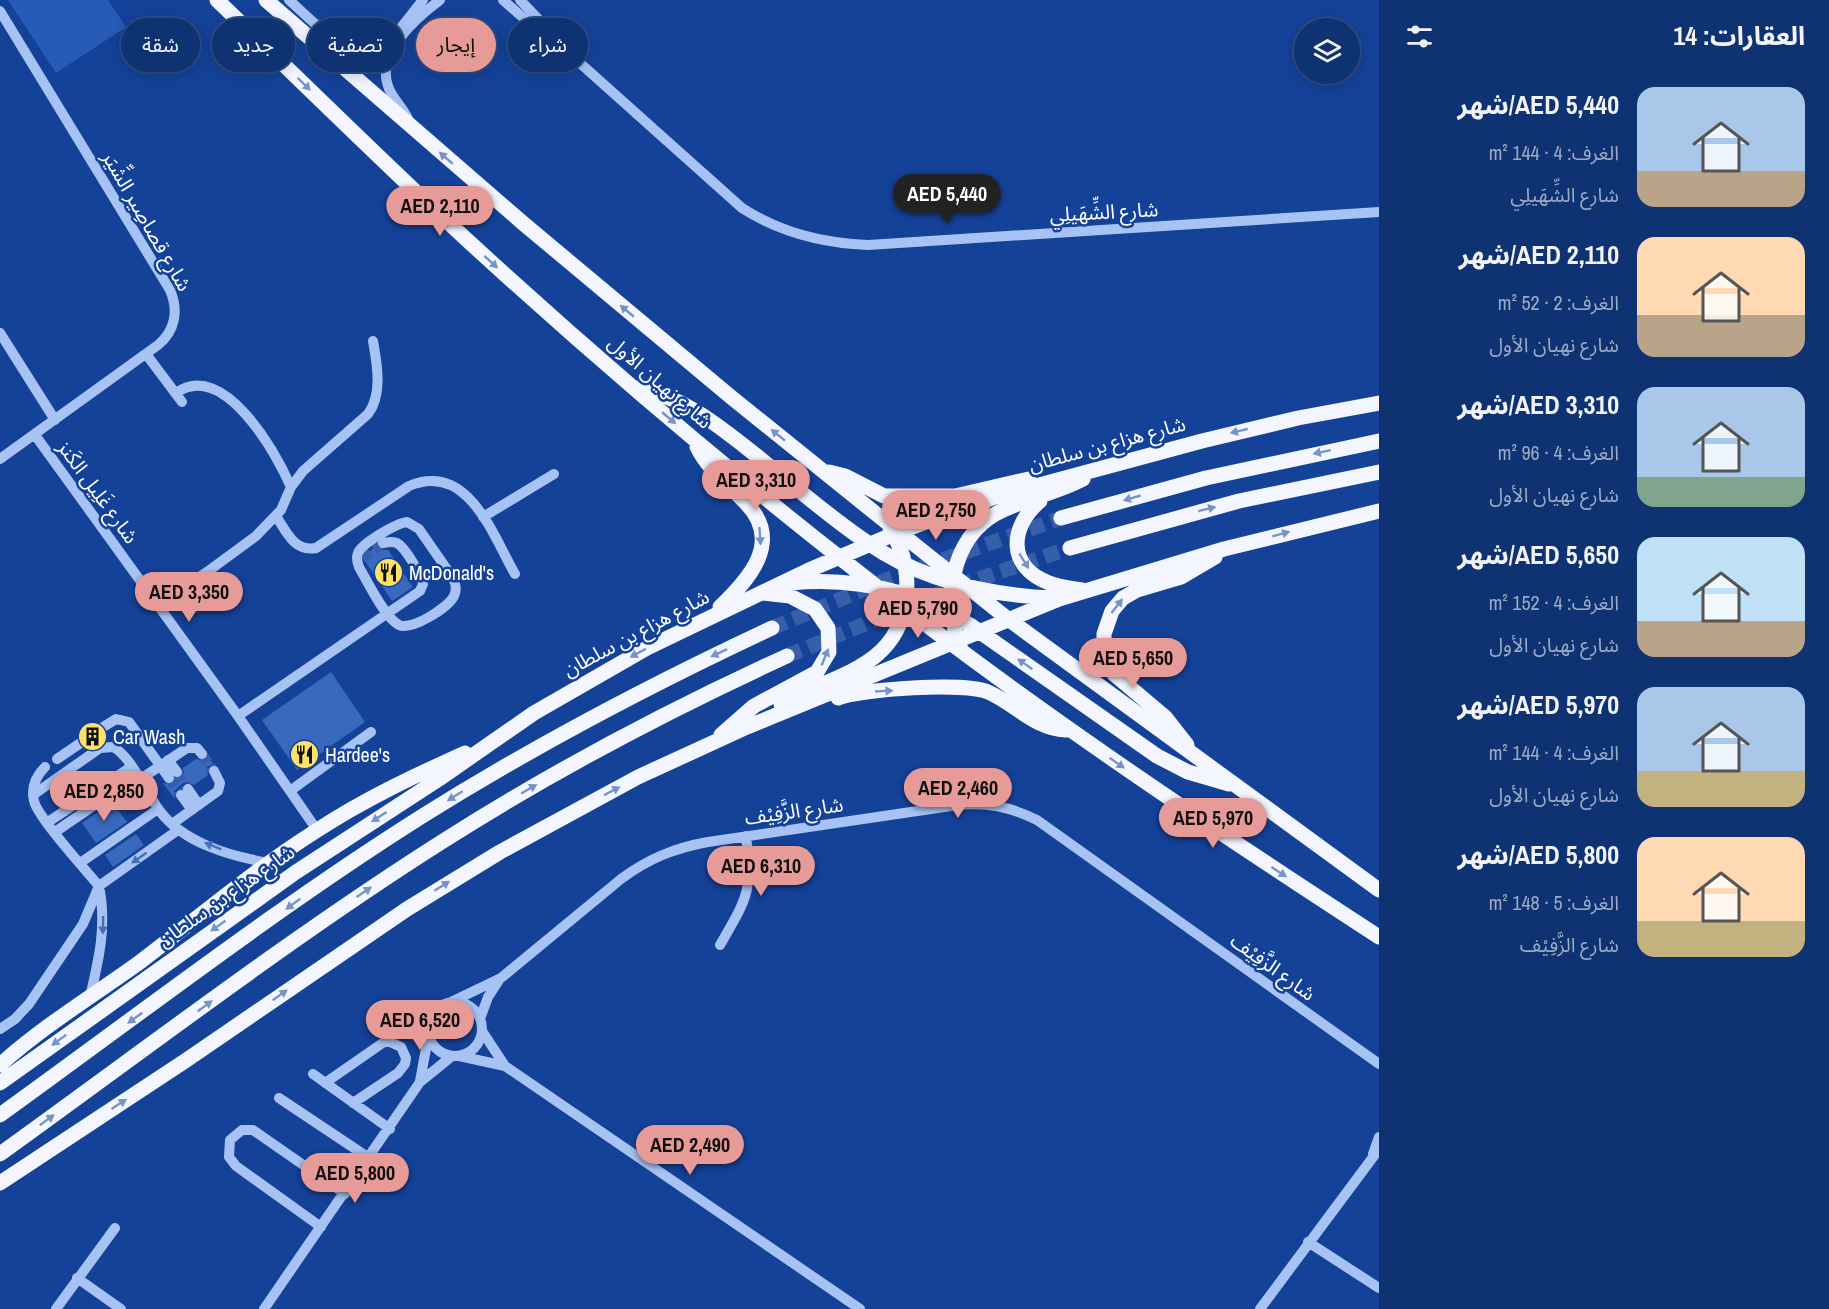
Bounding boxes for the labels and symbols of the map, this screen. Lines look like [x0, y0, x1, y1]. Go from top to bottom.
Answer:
one-way arrow [297, 77, 312, 91]
street label: شارع قصاصِير الشِّيَر [94, 143, 202, 297]
one-way arrow [438, 152, 454, 165]
pin: AED 5,440 [878, 174, 1016, 225]
pin: AED 2,110 [371, 186, 509, 237]
street label: شارع الشِّهَيلِي [1049, 191, 1159, 230]
one-way arrow [484, 255, 499, 269]
one-way arrow [619, 304, 635, 317]
street label: شارع نهيان الأول [601, 329, 718, 436]
street label: شارع هزاع بن سلطان [1025, 410, 1189, 479]
one-way arrow [661, 411, 676, 424]
one-way arrow [1230, 427, 1249, 437]
one-way arrow [770, 428, 786, 441]
street label: شارع غَلِيل الكَنز [50, 434, 145, 550]
one-way arrow [1312, 448, 1331, 457]
pin: AED 3,310 [687, 460, 825, 511]
pin: AED 2,750 [867, 490, 1005, 541]
one-way arrow [1123, 493, 1141, 503]
one-way arrow [1198, 503, 1217, 513]
one-way arrow [755, 527, 765, 546]
one-way arrow [1271, 529, 1290, 539]
one-way arrow [1018, 553, 1029, 570]
restaurant icon: McDonald's [372, 557, 404, 589]
place label: McDonald's [409, 559, 494, 586]
pin: AED 3,350 [120, 572, 258, 623]
street label: شارع هزاع بن سلطان [558, 583, 714, 684]
pin: AED 5,790 [849, 588, 987, 639]
one-way arrow [1110, 598, 1123, 614]
pin: AED 5,650 [1064, 638, 1202, 689]
one-way arrow [629, 648, 646, 658]
one-way arrow [710, 648, 727, 657]
one-way arrow [821, 648, 830, 666]
one-way arrow [1018, 658, 1034, 670]
one-way arrow [874, 687, 893, 696]
building icon: Car Wash [76, 721, 108, 753]
place label: Car Wash [113, 723, 185, 750]
restaurant icon: Hardee's [288, 739, 320, 771]
place label: Hardee's [325, 741, 390, 768]
one-way arrow [1108, 757, 1124, 769]
pin: AED 2,460 [889, 768, 1027, 819]
pin: AED 2,850 [35, 771, 173, 822]
one-way arrow [521, 783, 537, 794]
one-way arrow [604, 786, 621, 796]
street label: شارع الزَّفِيْف [743, 790, 845, 833]
one-way arrow [447, 791, 463, 802]
pin: AED 5,970 [1144, 798, 1282, 849]
one-way arrow [372, 811, 388, 823]
street label: شارع هزاع بن سلطان [152, 838, 301, 955]
one-way arrow [203, 841, 221, 851]
pin: AED 6,310 [692, 846, 830, 897]
one-way arrow [131, 852, 147, 864]
one-way arrow [1271, 866, 1287, 877]
one-way arrow [434, 881, 450, 892]
one-way arrow [356, 887, 373, 898]
one-way arrow [285, 898, 301, 910]
one-way arrow [98, 915, 108, 934]
one-way arrow [211, 920, 227, 932]
street label: شارع الزَّفِيْف [1224, 927, 1321, 1008]
one-way arrow [273, 989, 288, 1001]
one-way arrow [198, 1000, 213, 1012]
pin: AED 6,520 [351, 1000, 489, 1051]
one-way arrow [127, 1012, 143, 1024]
one-way arrow [52, 1034, 68, 1046]
one-way arrow [111, 1099, 127, 1110]
one-way arrow [39, 1114, 55, 1126]
pin: AED 2,490 [621, 1125, 759, 1176]
pin: AED 5,800 [286, 1153, 424, 1204]

